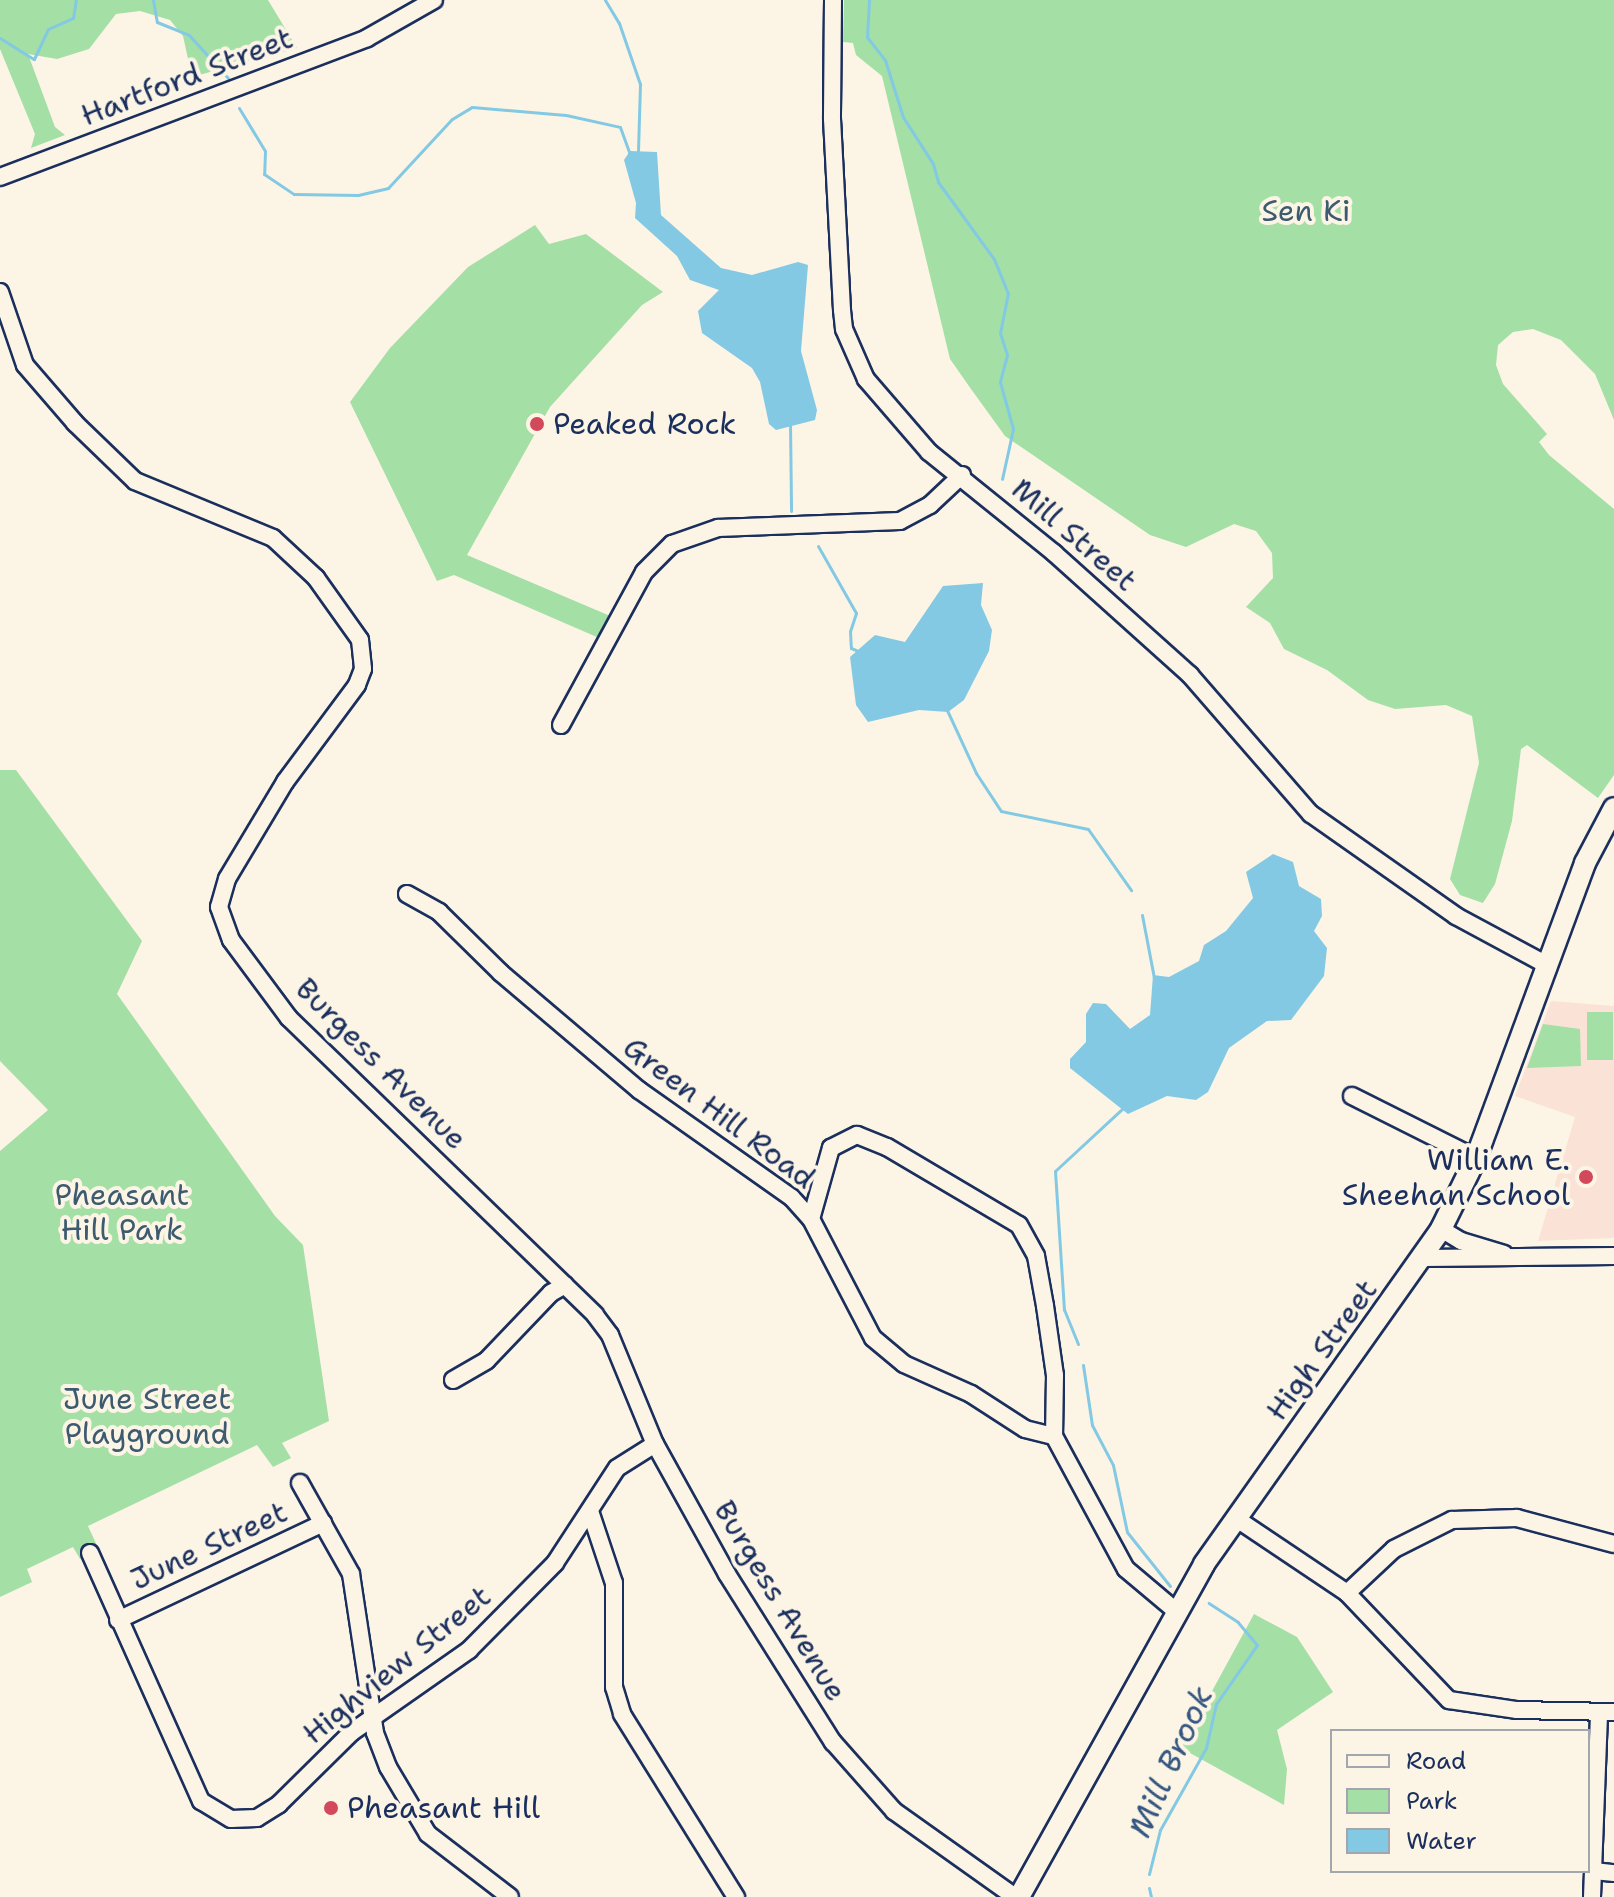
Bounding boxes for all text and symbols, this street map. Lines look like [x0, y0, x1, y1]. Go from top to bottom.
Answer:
street label: Hartford Street [76, 20, 298, 134]
park label: Sen Ki [1261, 193, 1351, 229]
place label: Peaked Rock [553, 406, 736, 442]
marker: Peaked Rock [528, 415, 546, 433]
street label: Mill Street [1004, 471, 1144, 599]
street label: Burgess Avenue [288, 971, 474, 1157]
street label: Green Hill Road [616, 1029, 822, 1197]
place label: William E. Sheehan School [1342, 1142, 1570, 1212]
marker: William E. Sheehan School [1577, 1168, 1595, 1186]
park label: Pheasant Hill Park [55, 1177, 189, 1248]
street label: High Street [1259, 1273, 1385, 1427]
park label: June Street Playground [63, 1381, 231, 1452]
street label: June Street [125, 1494, 293, 1598]
street label: Burgess Avenue [706, 1494, 854, 1708]
street label: Highview Street [296, 1578, 498, 1752]
water label: Mill Brook [1121, 1681, 1221, 1843]
legend [1330, 1729, 1590, 1873]
text: Road [1406, 1745, 1466, 1777]
text: Park [1406, 1785, 1458, 1817]
place label: Pheasant Hill [347, 1790, 540, 1826]
marker: Pheasant Hill [322, 1799, 340, 1817]
text: Water [1406, 1825, 1477, 1857]

